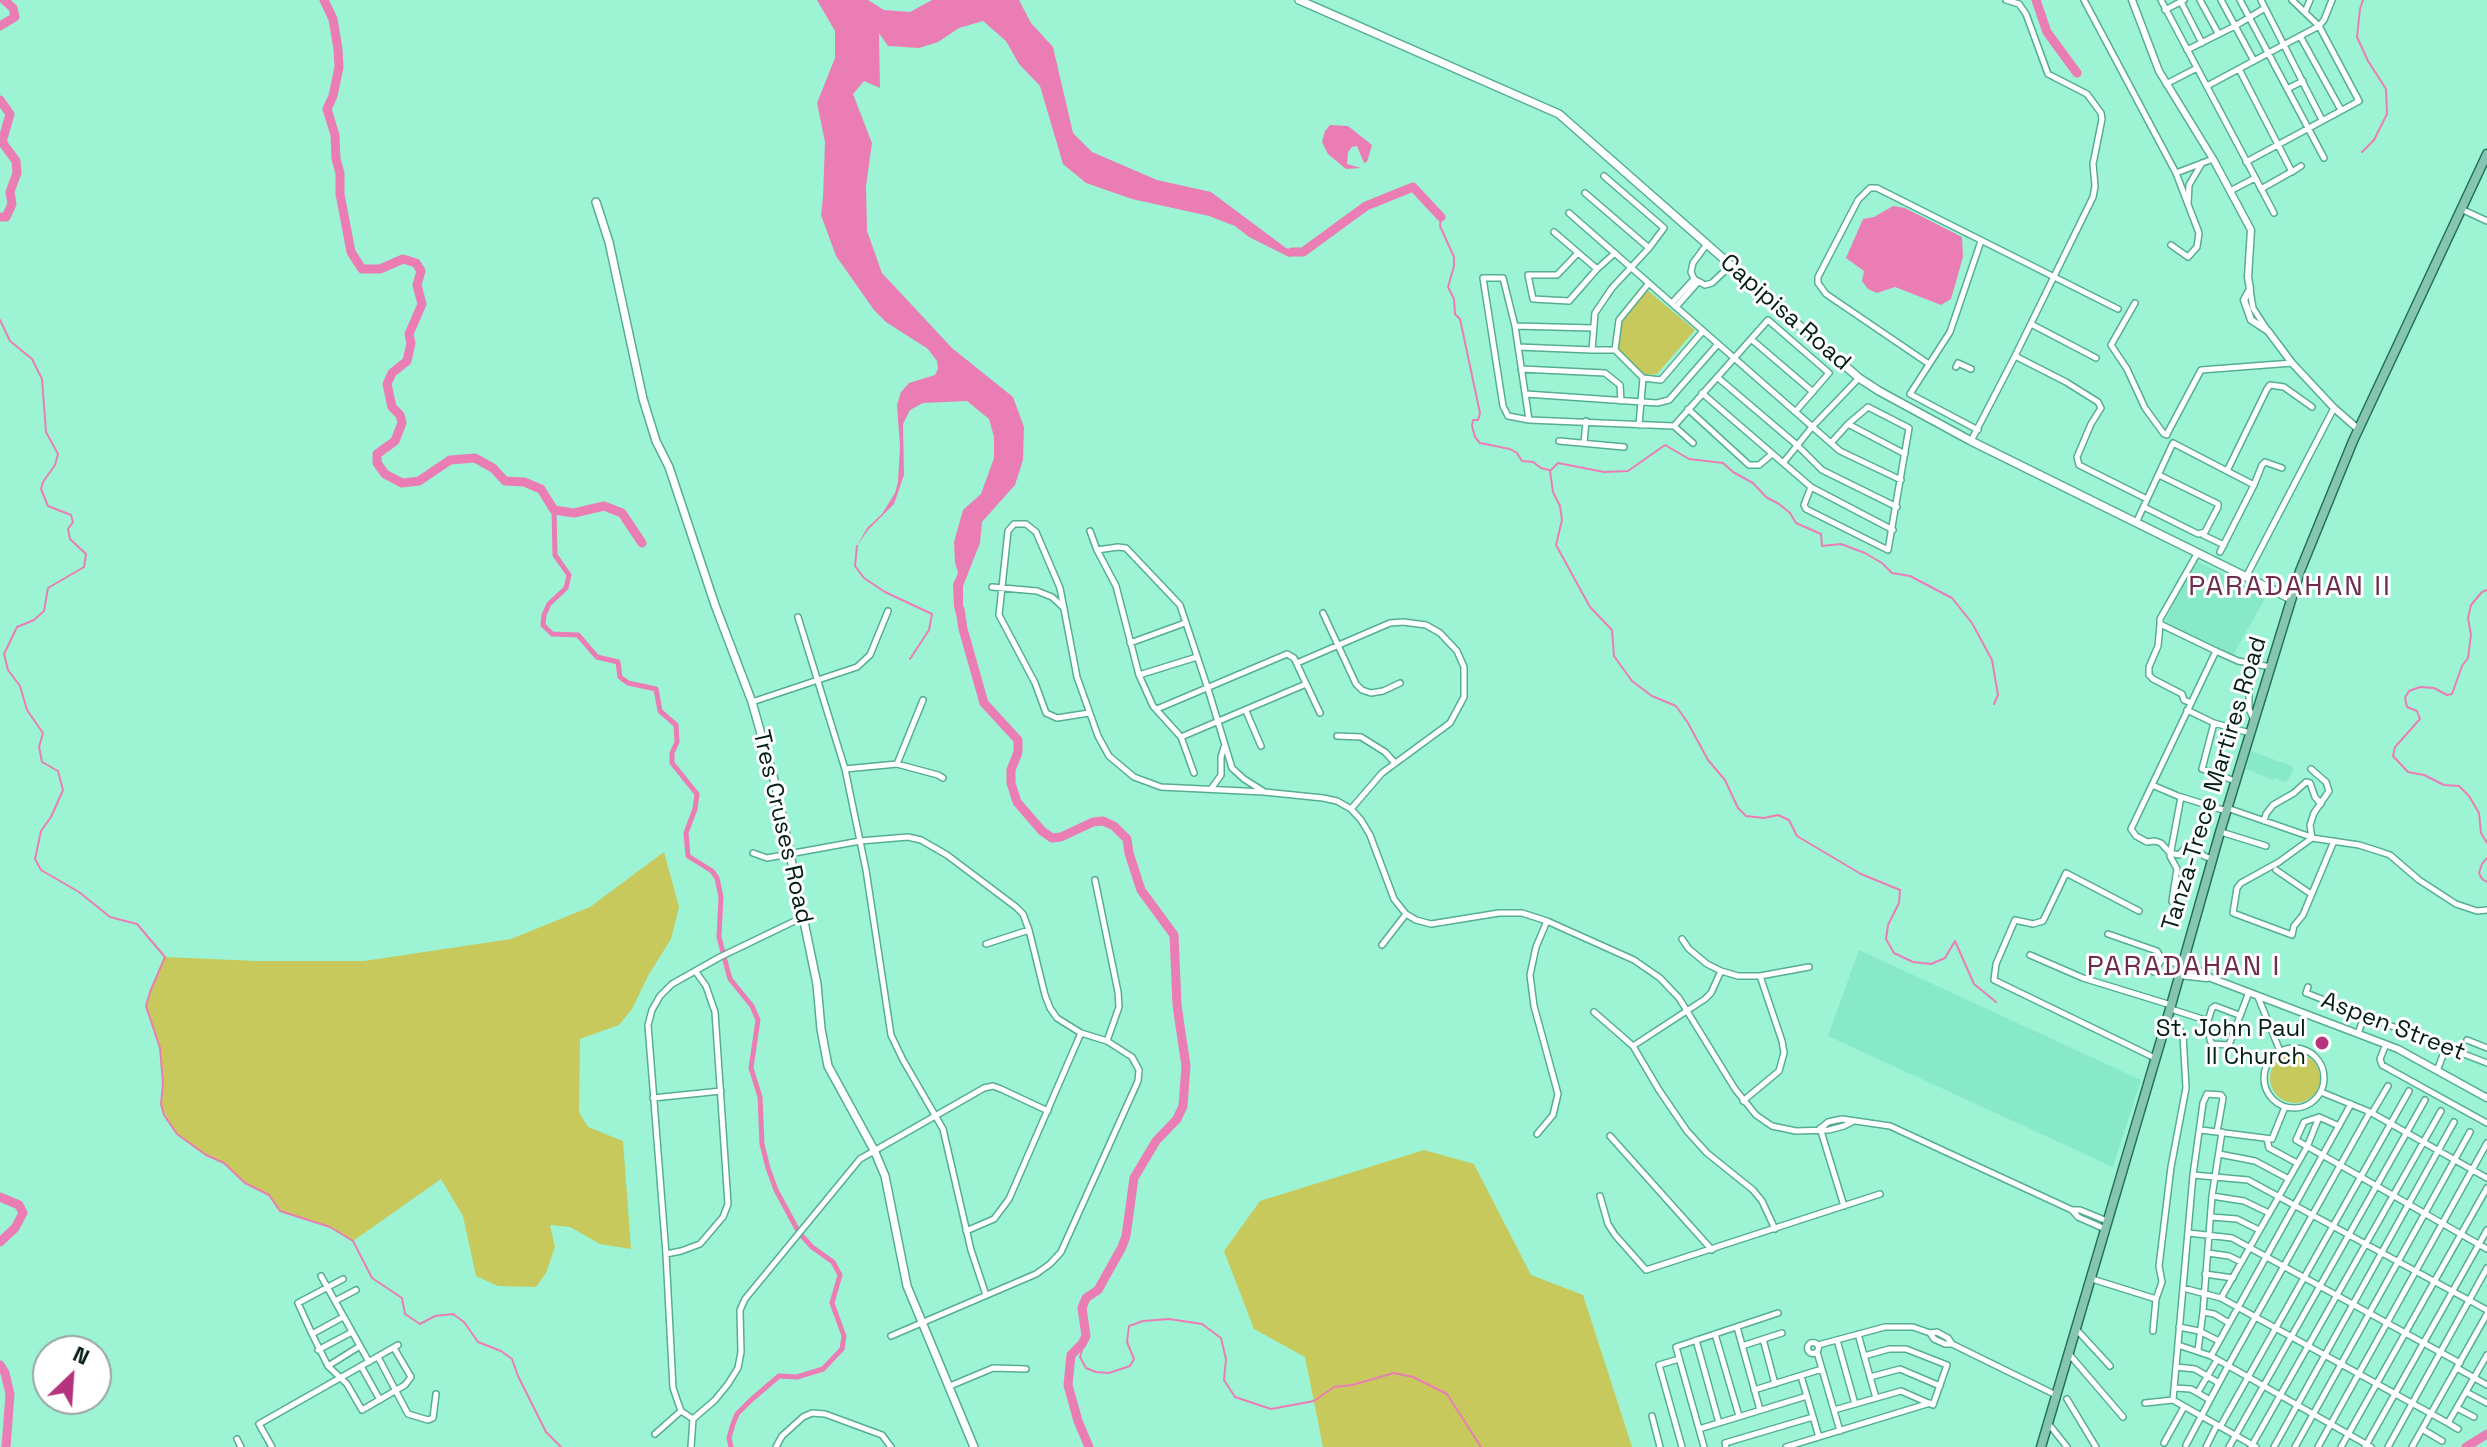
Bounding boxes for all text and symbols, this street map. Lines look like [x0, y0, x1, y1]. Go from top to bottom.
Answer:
street label: Capipisa Road [1714, 249, 1856, 377]
district label: PARADAHAN II [2188, 570, 2392, 604]
street label: Tanza-Trece Martires Road [2156, 633, 2274, 935]
street label: Tres Cruses Road [746, 727, 818, 927]
district label: PARADAHAN I [2087, 950, 2281, 984]
street label: Aspen Street [2317, 986, 2469, 1068]
place label: St. John Paul II Church [2156, 1015, 2306, 1071]
marker: St. John Paul II Church [2313, 1034, 2331, 1052]
north arrow [32, 1335, 112, 1415]
text: N [69, 1339, 94, 1371]

